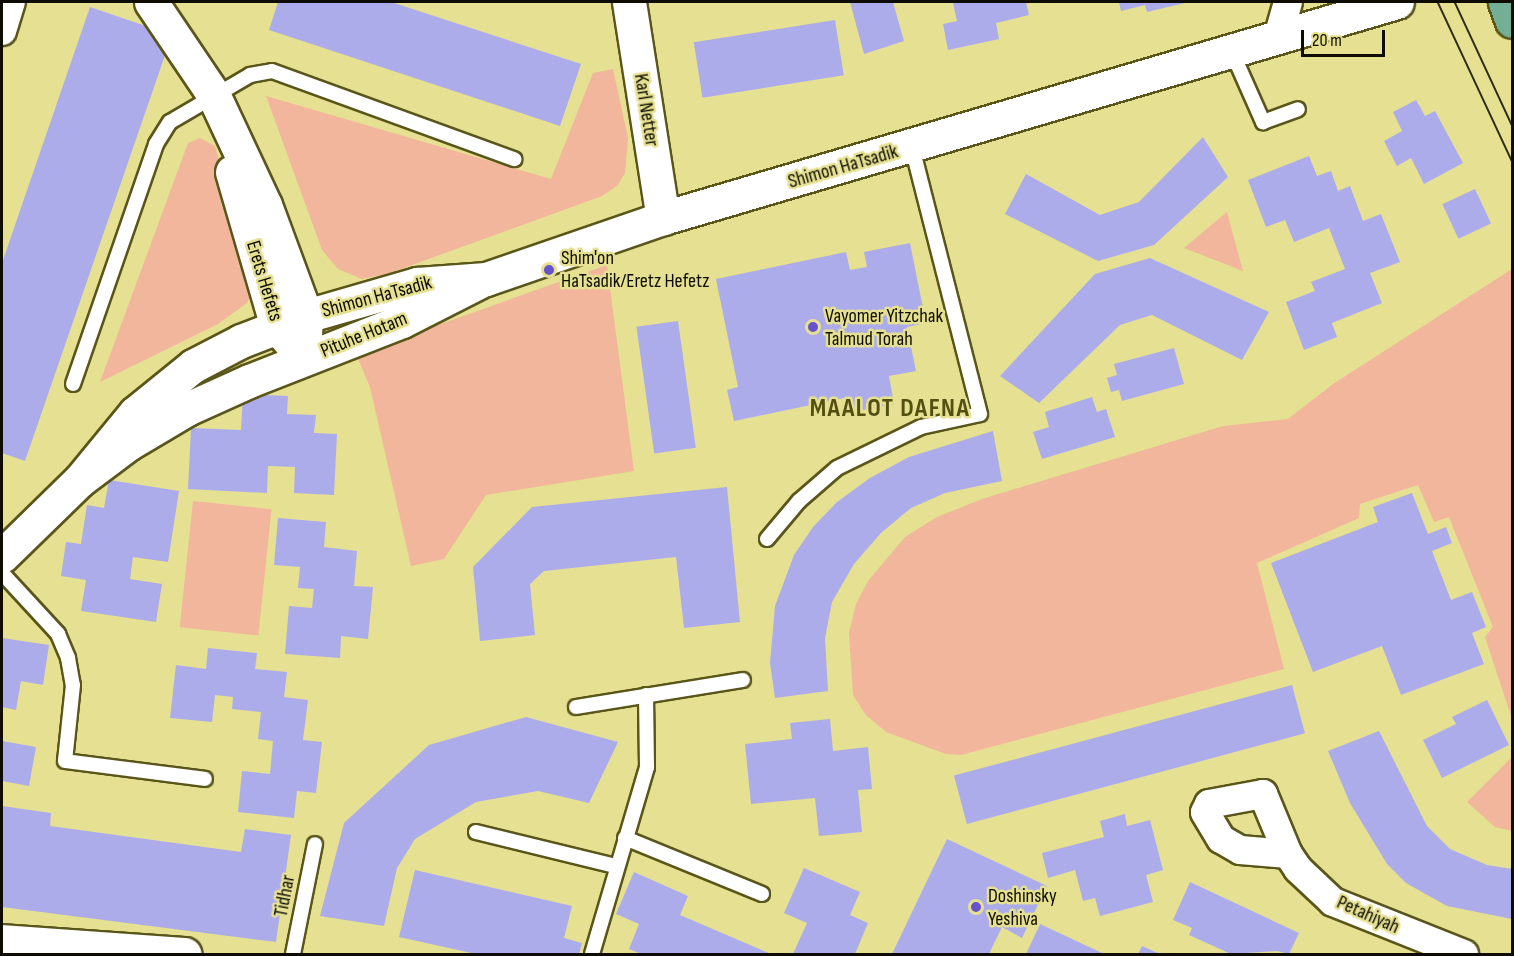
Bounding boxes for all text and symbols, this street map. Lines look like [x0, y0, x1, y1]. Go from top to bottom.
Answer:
scale bar [1304, 18, 1388, 56]
text: 20 m [1312, 30, 1342, 51]
street label: Karl Netter [628, 72, 664, 148]
street label: Shimon HaTsadik [785, 140, 901, 194]
street label: Erets Hefets [240, 238, 288, 324]
place label: Shim'on HaTsadik/Eretz Hefetz [561, 246, 709, 293]
marker: Shim'on HaTsadik/Eretz Hefetz [542, 263, 556, 277]
street label: Shimon HaTsadik [319, 271, 435, 323]
place label: Vayomer Yitzchak Talmud Torah [825, 304, 943, 351]
street label: Pituhe Hotam [317, 307, 411, 363]
marker: Vayomer Yitzchak Talmud Torah [806, 320, 820, 334]
district label: MAALOT DAFNA [810, 393, 970, 425]
street label: Tidhar [269, 873, 301, 919]
place label: Doshinsky Yeshiva [988, 884, 1057, 931]
street label: Petahiyah [1333, 891, 1403, 939]
marker: Doshinsky Yeshiva [969, 900, 983, 914]

